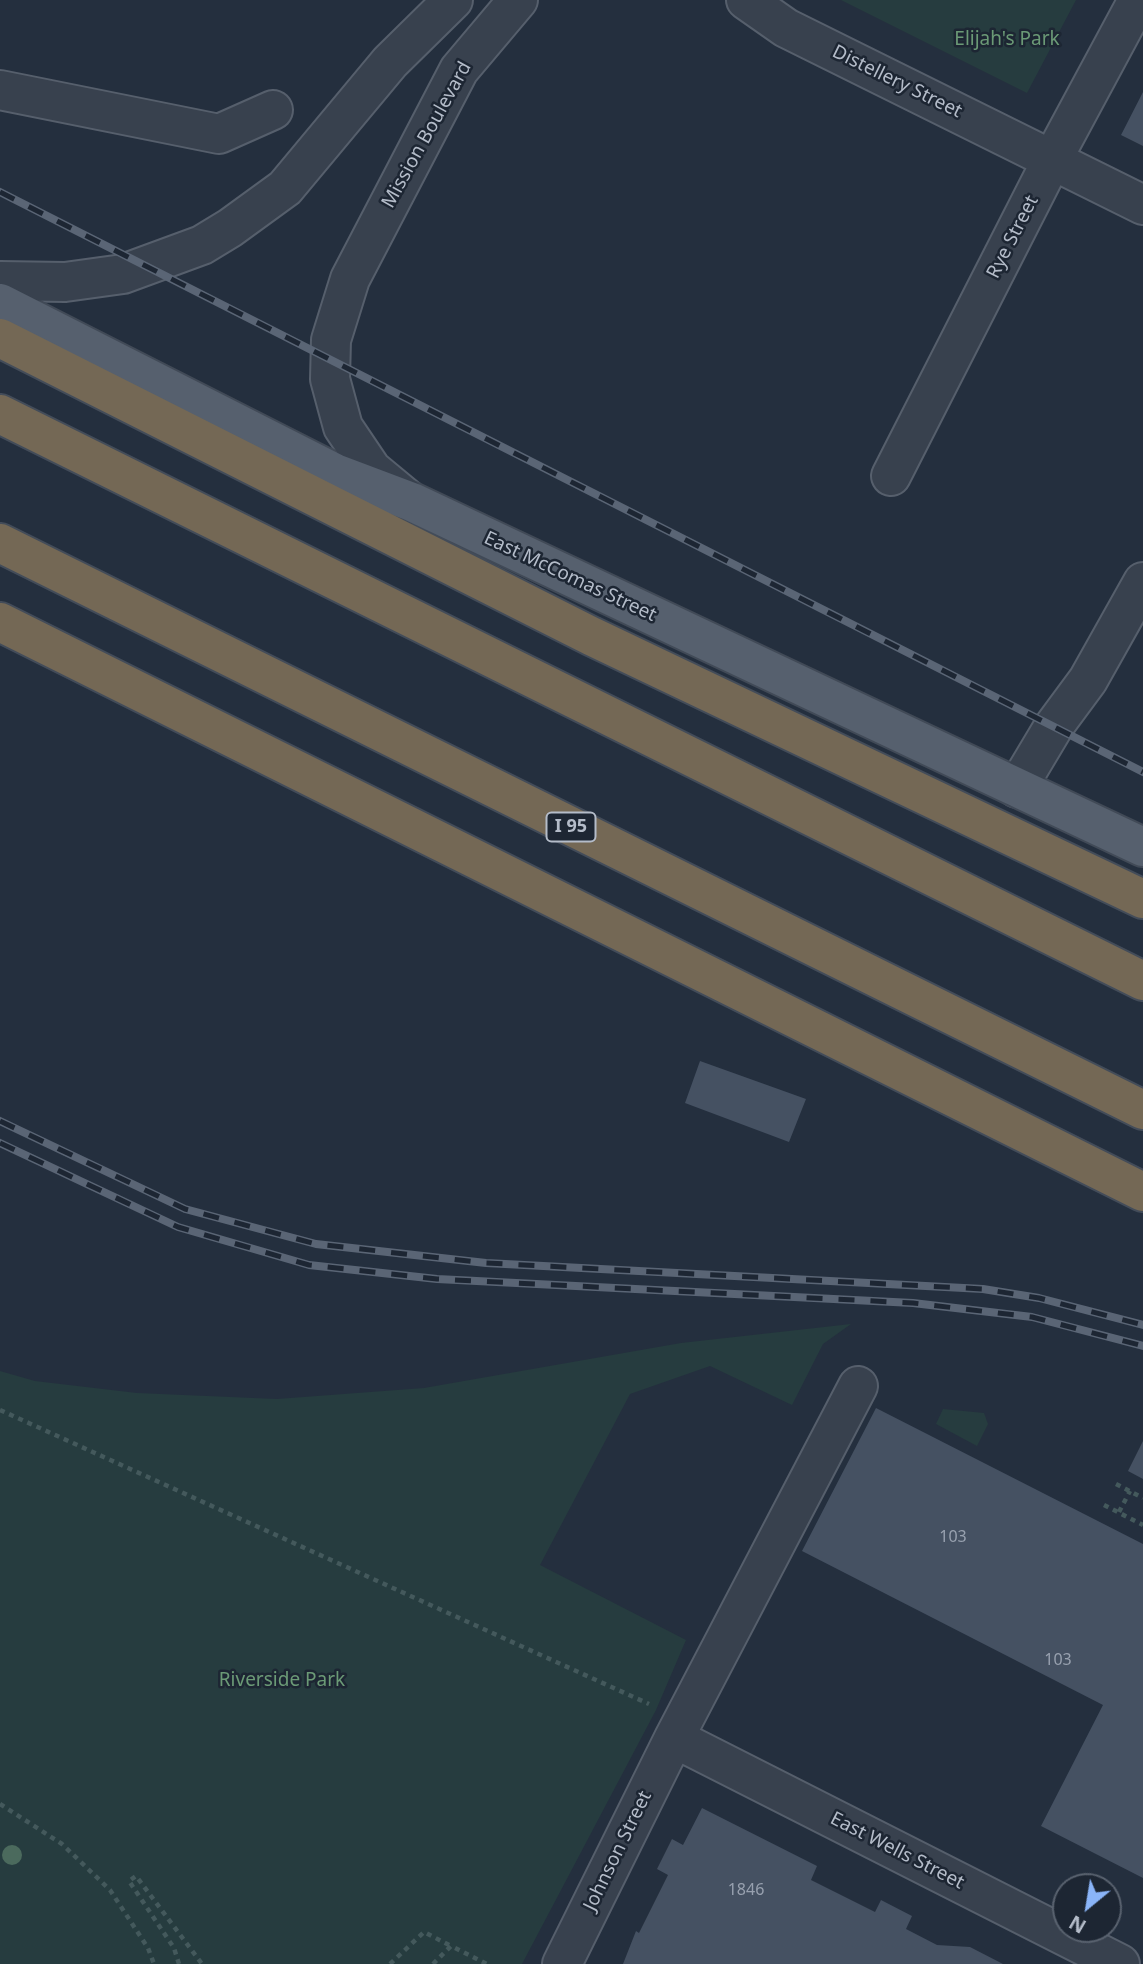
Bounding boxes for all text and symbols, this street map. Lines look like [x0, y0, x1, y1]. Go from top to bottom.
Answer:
park label: Elijah's Park [954, 29, 1060, 51]
street label: Distellery Street [828, 41, 966, 123]
street label: Mission Boulevard [377, 58, 477, 212]
street label: Rye Street [982, 192, 1044, 282]
street label: East McComas Street [480, 527, 660, 627]
road number: I 95 [546, 812, 596, 842]
house number: 103 [939, 1527, 967, 1547]
house number: 103 [1044, 1650, 1072, 1670]
park label: Riverside Park [219, 1670, 345, 1692]
street label: Johnson Street [579, 1787, 657, 1915]
street label: East Wells Street [826, 1807, 968, 1895]
north arrow [1052, 1873, 1122, 1943]
house number: 1846 [728, 1880, 764, 1900]
text: N [1064, 1909, 1091, 1940]

